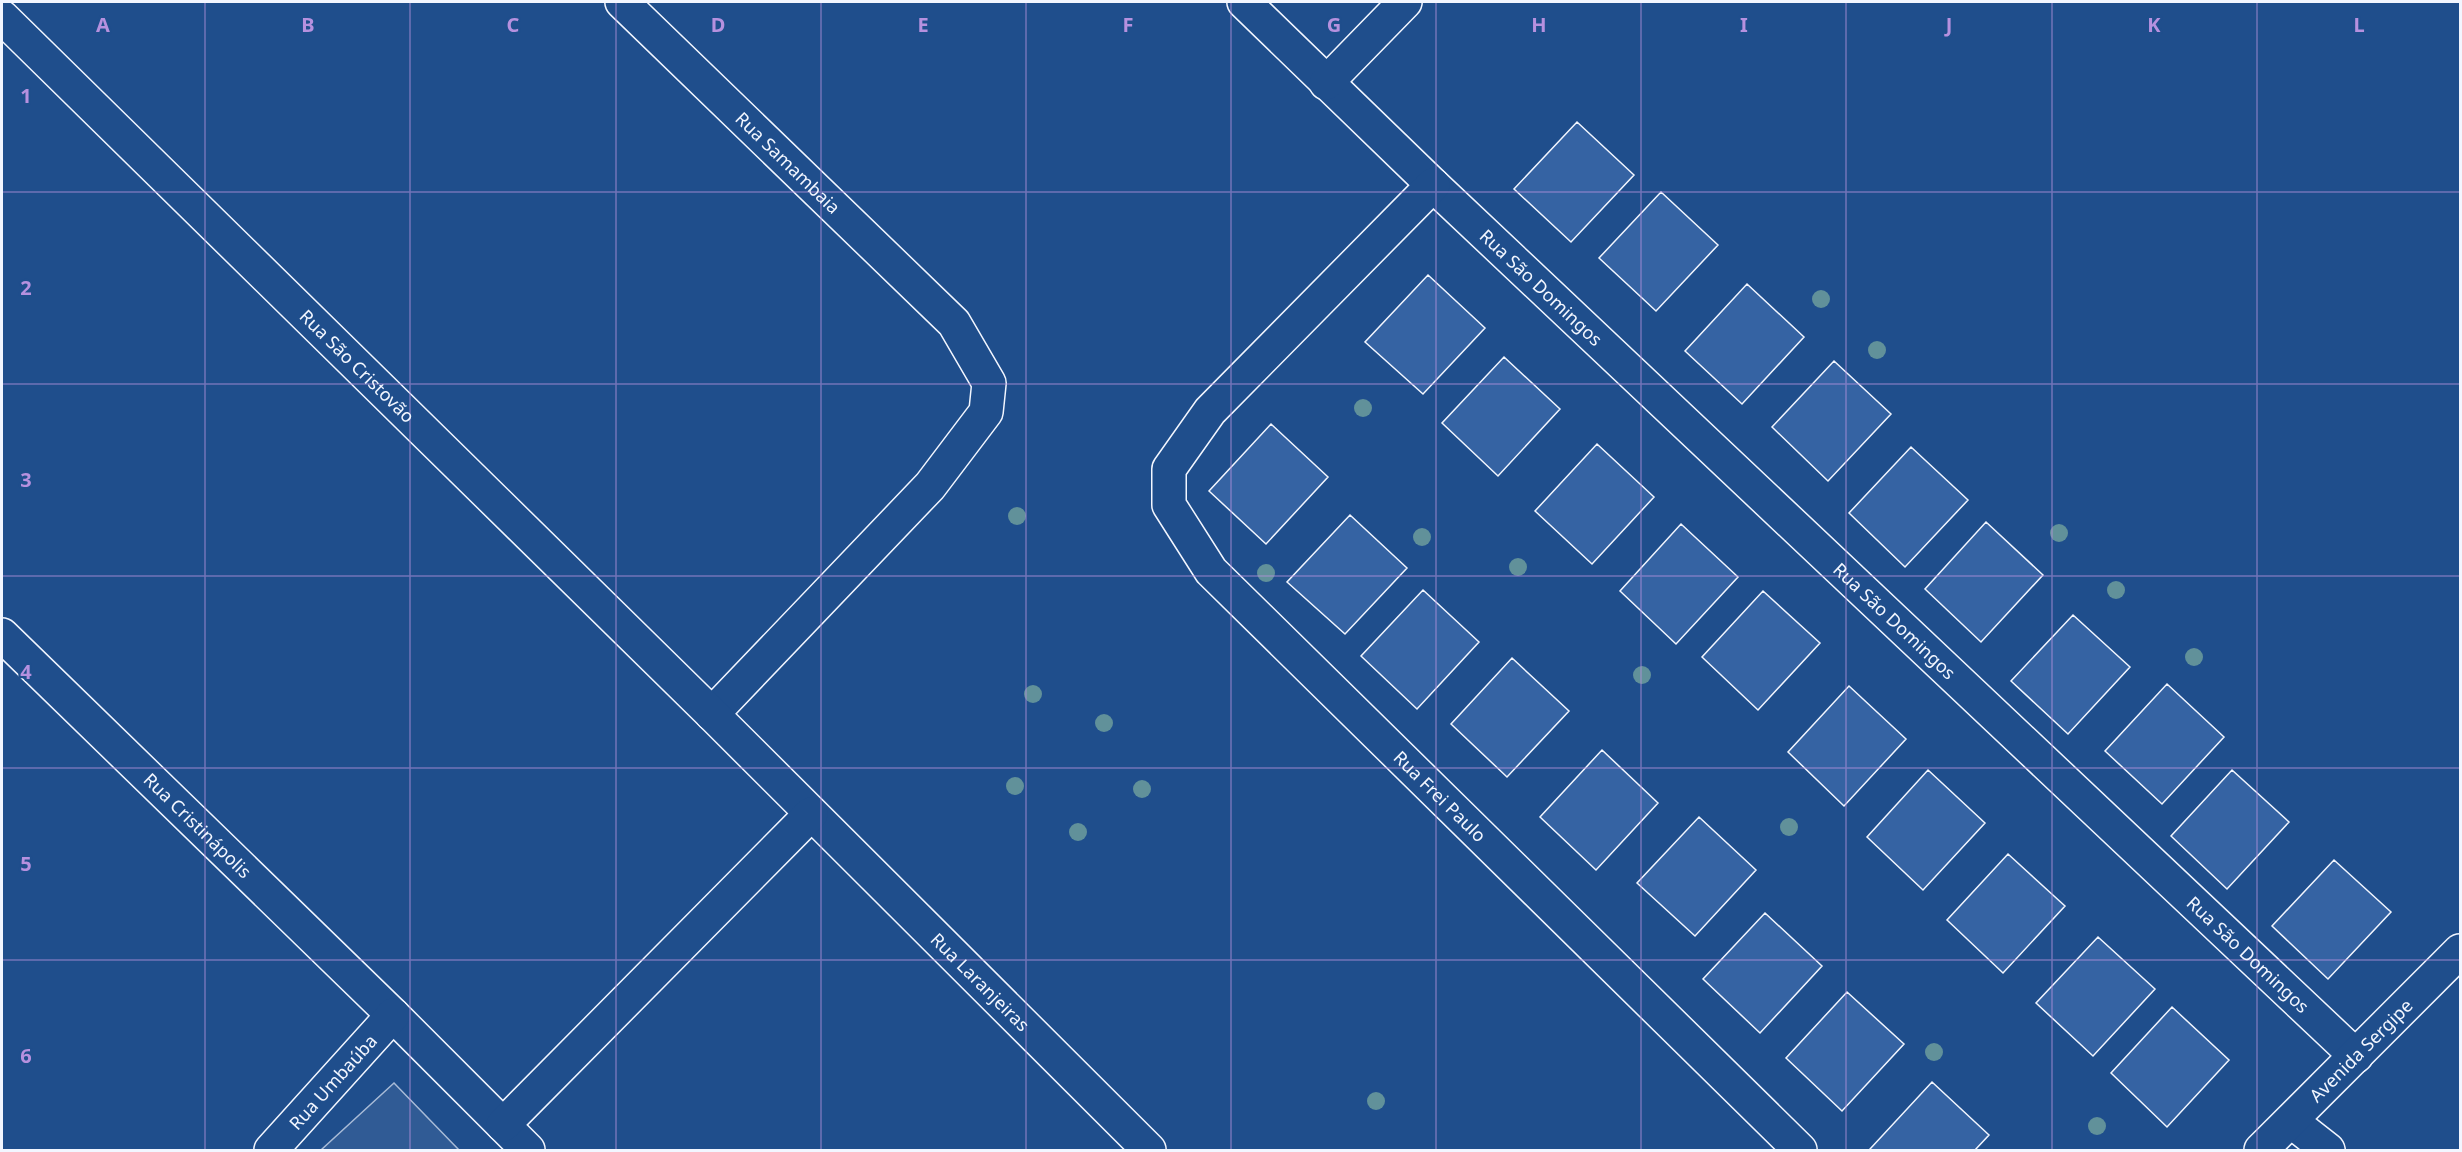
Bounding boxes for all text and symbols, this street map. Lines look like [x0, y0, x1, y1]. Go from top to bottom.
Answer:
text: A [96, 11, 110, 38]
text: B [301, 11, 315, 38]
text: C [507, 11, 520, 38]
text: D [711, 11, 725, 38]
text: E [917, 11, 929, 38]
text: F [1123, 11, 1133, 38]
text: G [1327, 11, 1341, 38]
text: H [1531, 11, 1547, 38]
text: I [1740, 11, 1748, 38]
text: J [1944, 11, 1952, 38]
text: K [2147, 11, 2161, 38]
text: L [2353, 11, 2365, 38]
text: 1 [20, 82, 32, 109]
street label: Rua Samambaia [731, 106, 846, 219]
street label: Rua São Domingos [1475, 224, 1608, 351]
text: 2 [20, 274, 32, 301]
street label: Rua São Cristovão [295, 304, 420, 428]
text: 3 [20, 466, 32, 493]
street label: Rua São Domingos [1828, 557, 1961, 684]
text: 4 [20, 658, 32, 685]
street label: Rua Frei Paulo [1389, 745, 1492, 847]
street label: Rua Cristinápolis [139, 767, 257, 883]
text: 5 [20, 850, 32, 877]
street label: Rua São Domingos [2182, 891, 2315, 1018]
street label: Rua Laranjeiras [926, 927, 1035, 1036]
street label: Avenida Sergipe [2304, 993, 2418, 1107]
street label: Rua Umbaúba [283, 1029, 382, 1135]
text: 6 [20, 1042, 32, 1069]

